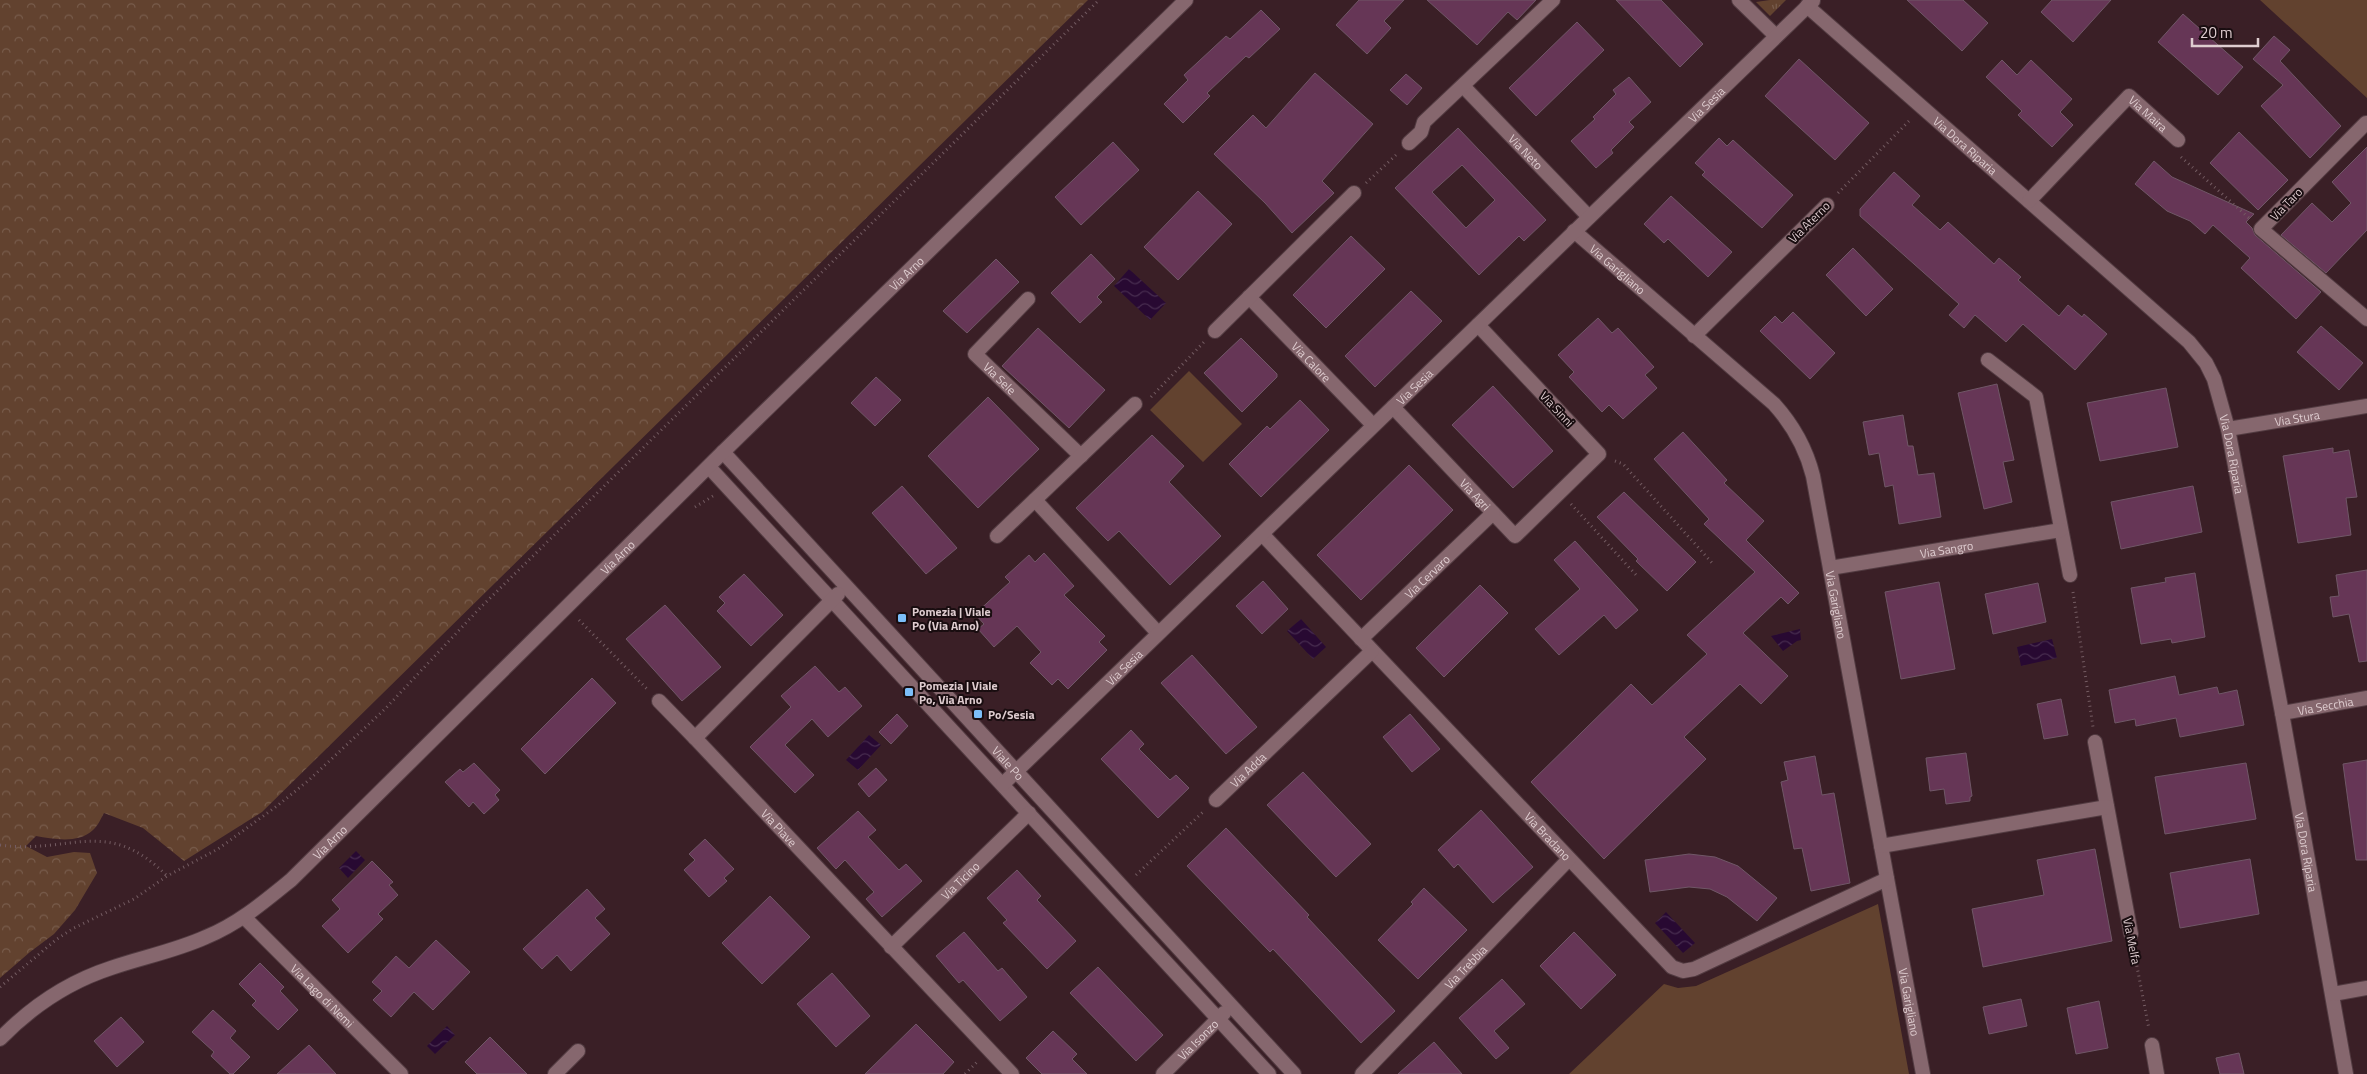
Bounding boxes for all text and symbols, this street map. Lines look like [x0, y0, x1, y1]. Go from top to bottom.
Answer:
scale bar [2192, 15, 2258, 47]
text: 20 m [2200, 21, 2233, 44]
street label: Via Sesia [1683, 82, 1729, 127]
street label: Via Maira [2124, 91, 2172, 136]
street label: Via Dora Riparia [1929, 112, 2002, 179]
street label: Via Neto [1504, 130, 1548, 174]
street label: Via Taro [2265, 183, 2307, 225]
street label: Via Aterno [1784, 197, 1834, 247]
street label: Via Garigliano [1586, 239, 1650, 299]
street label: Via Arno [884, 252, 928, 295]
street label: Via Calore [1287, 337, 1336, 386]
street label: Via Sele [979, 357, 1021, 399]
street label: Via Sesia [1391, 364, 1437, 409]
street label: Via Sinni [1535, 387, 1579, 431]
street label: Via Stura [2273, 404, 2321, 431]
street label: Via Dora Riparia [2215, 412, 2250, 495]
street label: Via Agri [1455, 474, 1496, 515]
street label: Via Arno [595, 535, 639, 578]
street label: Via Sangro [1918, 535, 1975, 563]
street label: Via Cervaro [1400, 550, 1454, 603]
street label: Via Garigliano [1821, 569, 1852, 640]
place label: Pomezia | Viale Po (Via Arno) [912, 602, 991, 635]
marker: Pomezia | Viale Po (Via Arno) [896, 612, 908, 624]
street label: Via Sesia [1101, 645, 1147, 690]
place label: Pomezia | Viale Po, Via Arno [919, 676, 998, 709]
marker: Pomezia | Viale Po, Via Arno [903, 686, 915, 698]
street label: Via Secchia [2296, 691, 2355, 720]
place label: Po/Sesia [988, 705, 1035, 724]
marker: Po/Sesia [972, 708, 984, 720]
street label: Viale Po [988, 742, 1029, 784]
street label: Via Adda [1225, 748, 1270, 792]
street label: Via Piave [757, 804, 802, 851]
street label: Via Bradano [1520, 807, 1576, 865]
street label: Via Dora Riparia [2290, 811, 2323, 893]
street label: Via Arno [308, 820, 351, 864]
street label: Via Ticino [936, 857, 984, 904]
street label: Via Melfa [2118, 916, 2146, 966]
street label: Via Trebbia [1439, 940, 1491, 993]
street label: Via Lago di Nemi [286, 959, 359, 1032]
street label: Via Garigliano [1894, 966, 1925, 1038]
street label: Via Isonzo [1173, 1014, 1223, 1064]

